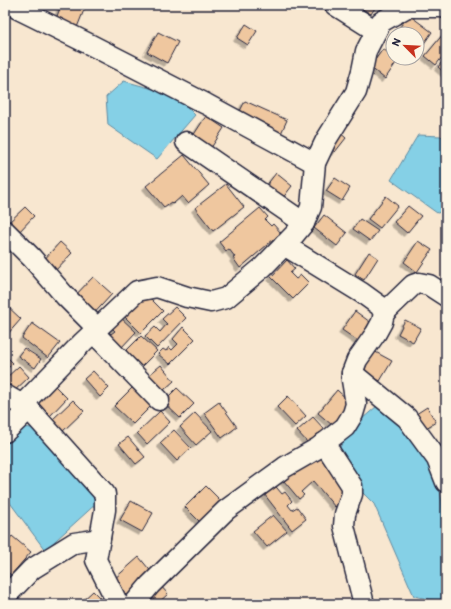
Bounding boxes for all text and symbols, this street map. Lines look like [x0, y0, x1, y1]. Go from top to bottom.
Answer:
north arrow [385, 26, 425, 66]
text: N [389, 36, 404, 48]

